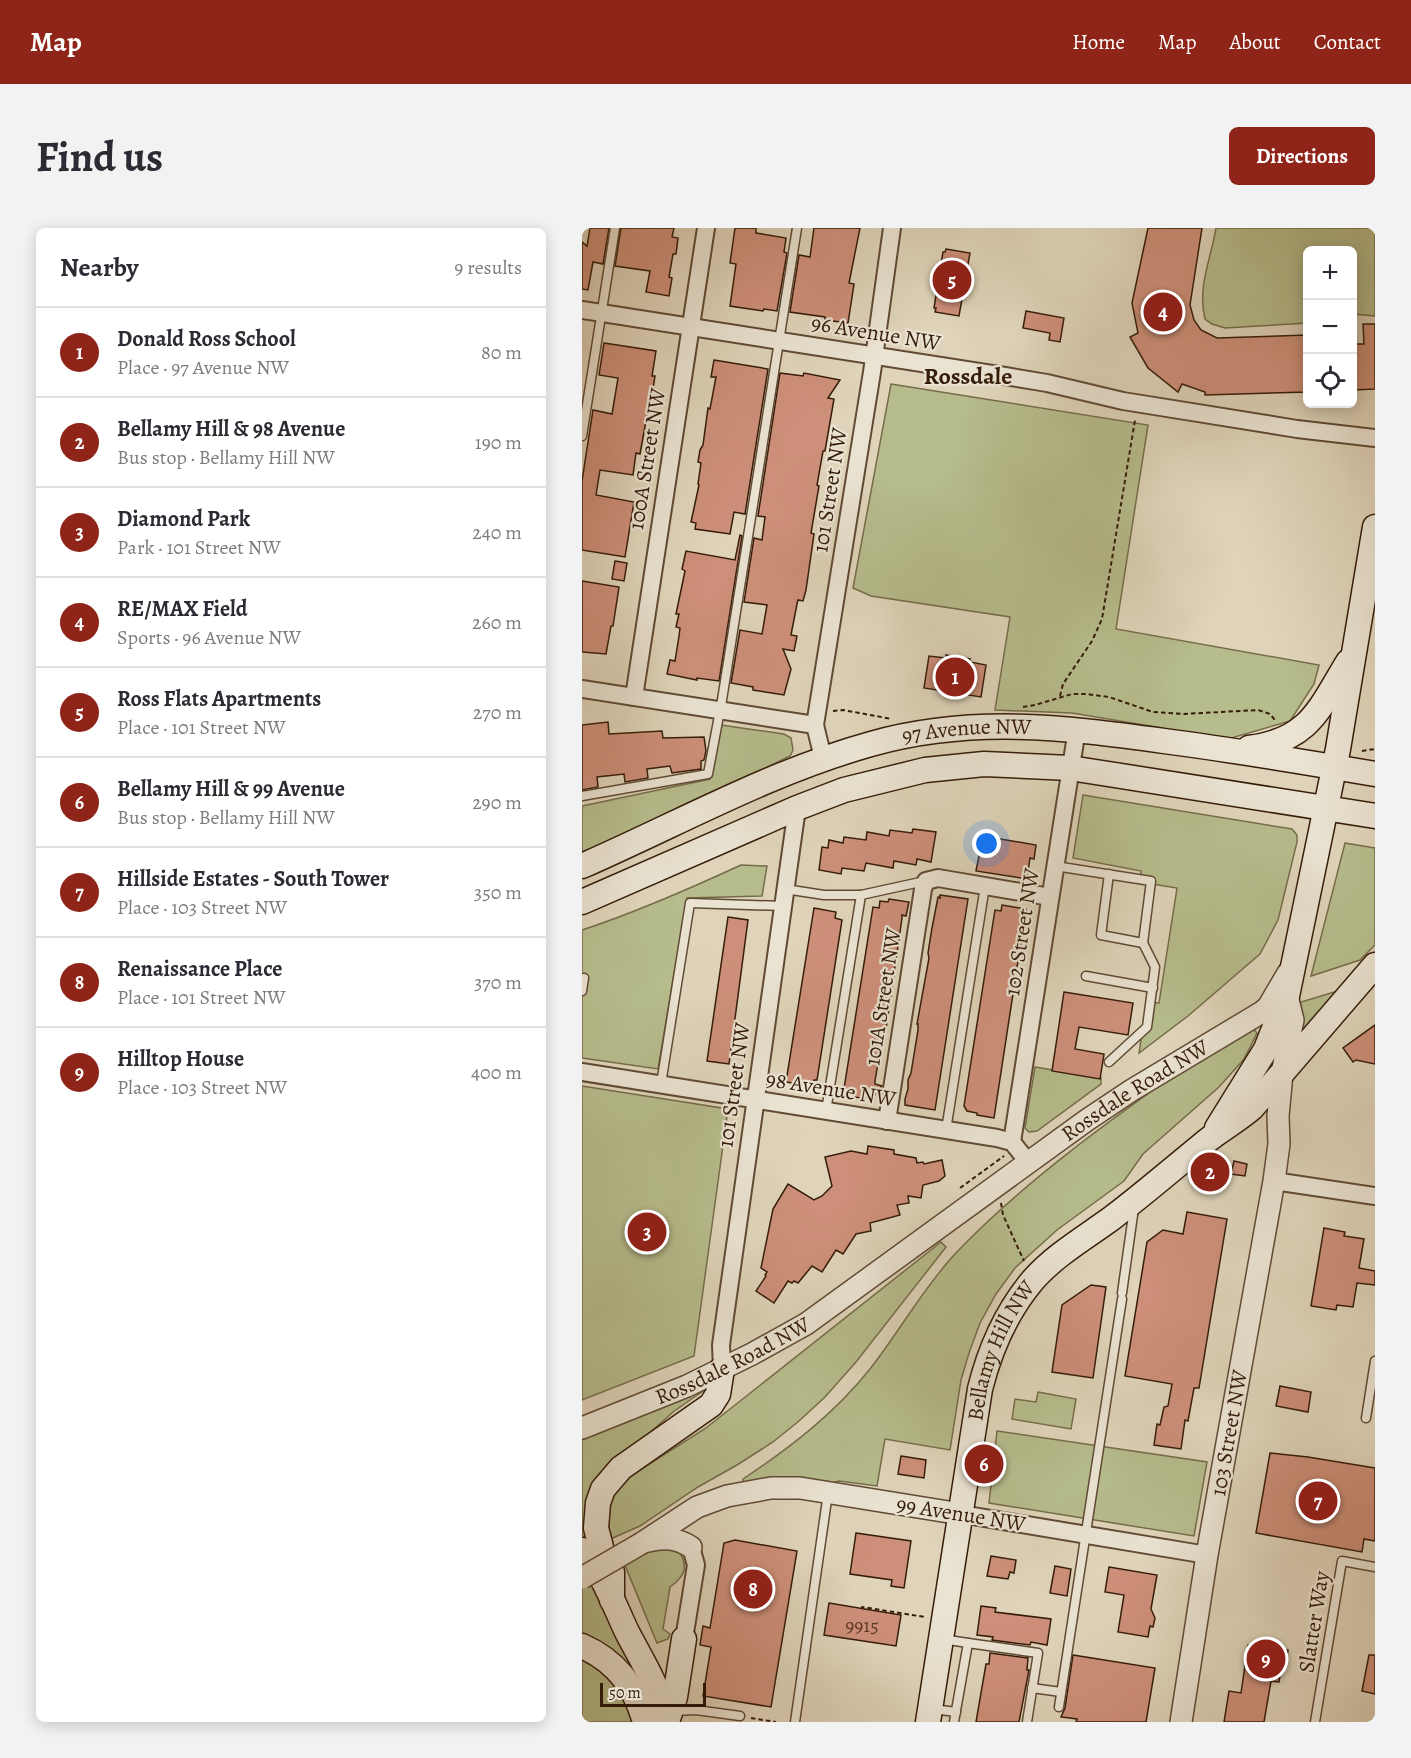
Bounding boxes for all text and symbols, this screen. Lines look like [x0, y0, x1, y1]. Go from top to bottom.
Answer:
text: Map [30, 23, 82, 61]
text: Home [1072, 28, 1125, 56]
text: Map [1158, 28, 1196, 56]
text: About [1229, 28, 1281, 56]
text: Contact [1314, 28, 1381, 56]
button: Directions [1229, 127, 1375, 185]
text: Find us [36, 128, 163, 185]
map controls [1303, 246, 1357, 408]
button: + [1303, 246, 1357, 300]
text: Nearby [60, 250, 139, 285]
text: 9 results [454, 254, 522, 281]
pin: 5 [932, 257, 971, 302]
pin: 4 [1144, 290, 1182, 334]
button: − [1303, 300, 1357, 354]
street label: 96 Avenue NW [809, 308, 943, 358]
text: Donald Ross School [117, 324, 296, 354]
text: 1 [76, 339, 83, 366]
text: 80 m [481, 339, 522, 366]
text: Place · 97 Avenue NW [117, 354, 289, 381]
button: locate [1303, 354, 1357, 408]
district label: Rossdale [924, 360, 1012, 392]
street label: 100A Street NW [621, 386, 673, 532]
text: Bellamy Hill & 98 Avenue [117, 414, 345, 444]
street label: 101 Street NW [805, 425, 855, 555]
text: 2 [75, 429, 84, 456]
text: 190 m [475, 429, 522, 456]
text: Bus stop · Bellamy Hill NW [117, 444, 335, 471]
text: Diamond Park [117, 504, 250, 534]
text: 3 [75, 519, 84, 546]
text: 240 m [472, 519, 522, 546]
text: Park · 101 Street NW [117, 534, 281, 561]
text: RE/MAX Field [117, 594, 248, 624]
text: 4 [75, 609, 84, 636]
text: 260 m [472, 609, 522, 636]
text: Sports · 96 Avenue NW [117, 624, 301, 651]
pin: 1 [936, 654, 974, 700]
text: Ross Flats Apartments [117, 684, 321, 714]
text: 5 [75, 699, 84, 726]
text: 270 m [473, 699, 522, 726]
street label: 97 Avenue NW [899, 712, 1032, 751]
text: Place · 101 Street NW [117, 714, 286, 741]
text: Bellamy Hill & 99 Avenue [117, 774, 345, 804]
text: 6 [75, 789, 84, 816]
text: 290 m [472, 789, 522, 816]
text: Bus stop · Bellamy Hill NW [117, 804, 335, 831]
your location [972, 829, 1001, 858]
text: Hillside Estates - South Tower [117, 864, 389, 894]
street label: 102 Street NW [997, 866, 1047, 998]
text: 7 [75, 879, 84, 906]
text: 350 m [474, 879, 522, 906]
text: Place · 103 Street NW [117, 894, 287, 921]
street label: 101A Street NW [857, 926, 909, 1068]
text: Renaissance Place [117, 954, 283, 984]
text: 8 [75, 969, 84, 996]
text: 370 m [474, 969, 522, 996]
text: Place · 101 Street NW [117, 984, 286, 1011]
street label: 101 Street NW [710, 1020, 758, 1149]
street label: Rossdale Road NW [1055, 1032, 1215, 1149]
text: Hilltop House [117, 1044, 244, 1074]
text: 9 [75, 1059, 84, 1086]
text: 400 m [471, 1059, 522, 1086]
street label: 98 Avenue NW [764, 1064, 899, 1114]
text: Place · 103 Street NW [117, 1074, 287, 1101]
pin: 2 [1190, 1150, 1230, 1194]
pin: 3 [628, 1210, 666, 1254]
street label: Bellamy Hill NW [960, 1274, 1042, 1423]
street label: Rossdale Road NW [651, 1309, 816, 1412]
street label: 103 Street NW [1203, 1367, 1255, 1498]
pin: 6 [964, 1442, 1004, 1486]
pin: 7 [1298, 1478, 1338, 1524]
street label: 99 Avenue NW [894, 1489, 1028, 1539]
pin: 8 [734, 1566, 772, 1612]
street label: Slatter Way [1291, 1569, 1337, 1675]
house number: 9915 [845, 1612, 879, 1639]
pin: 9 [1246, 1636, 1286, 1682]
scale bar [600, 1680, 706, 1708]
text: 50 m [609, 1682, 641, 1704]

